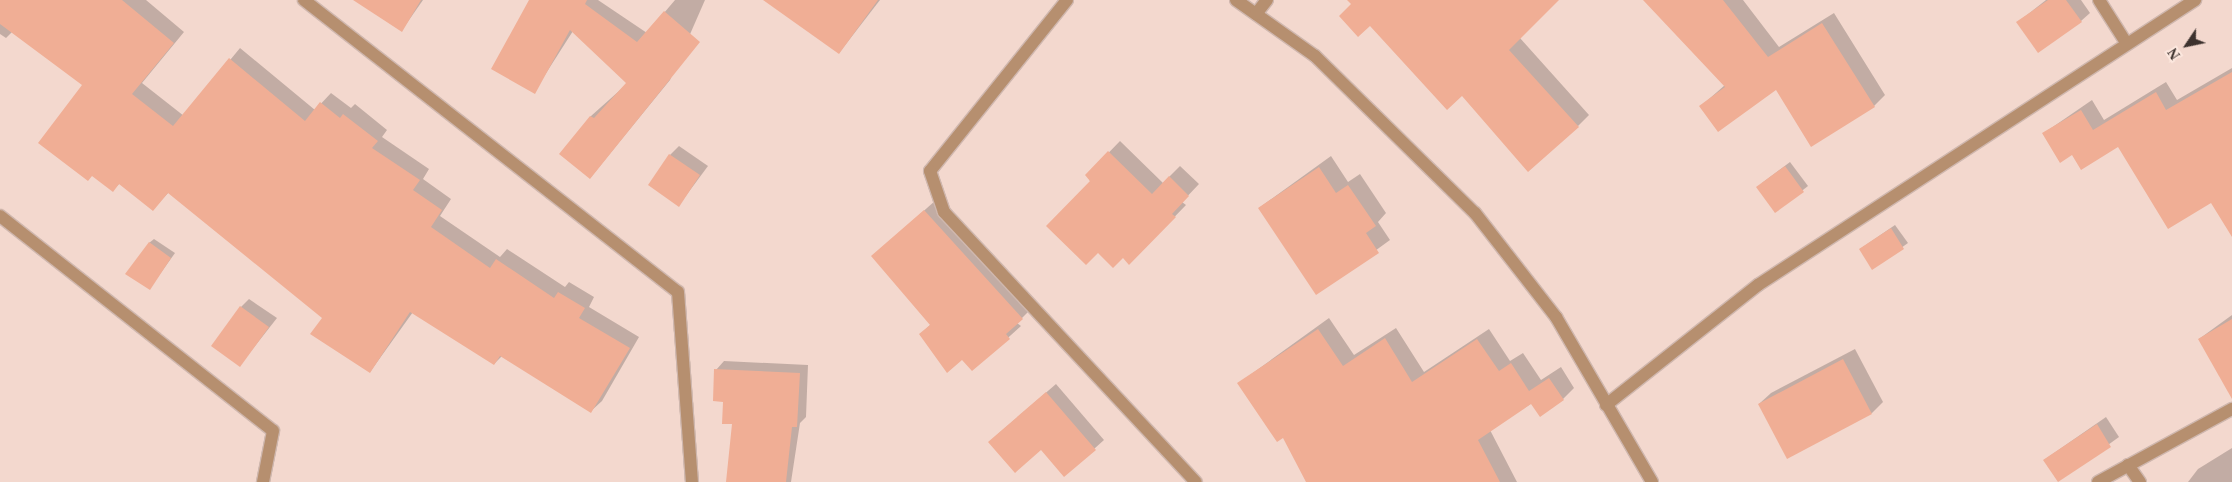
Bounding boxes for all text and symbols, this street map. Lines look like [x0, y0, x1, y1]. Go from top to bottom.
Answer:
north arrow [2162, 20, 2212, 70]
text: N [2165, 45, 2183, 62]

